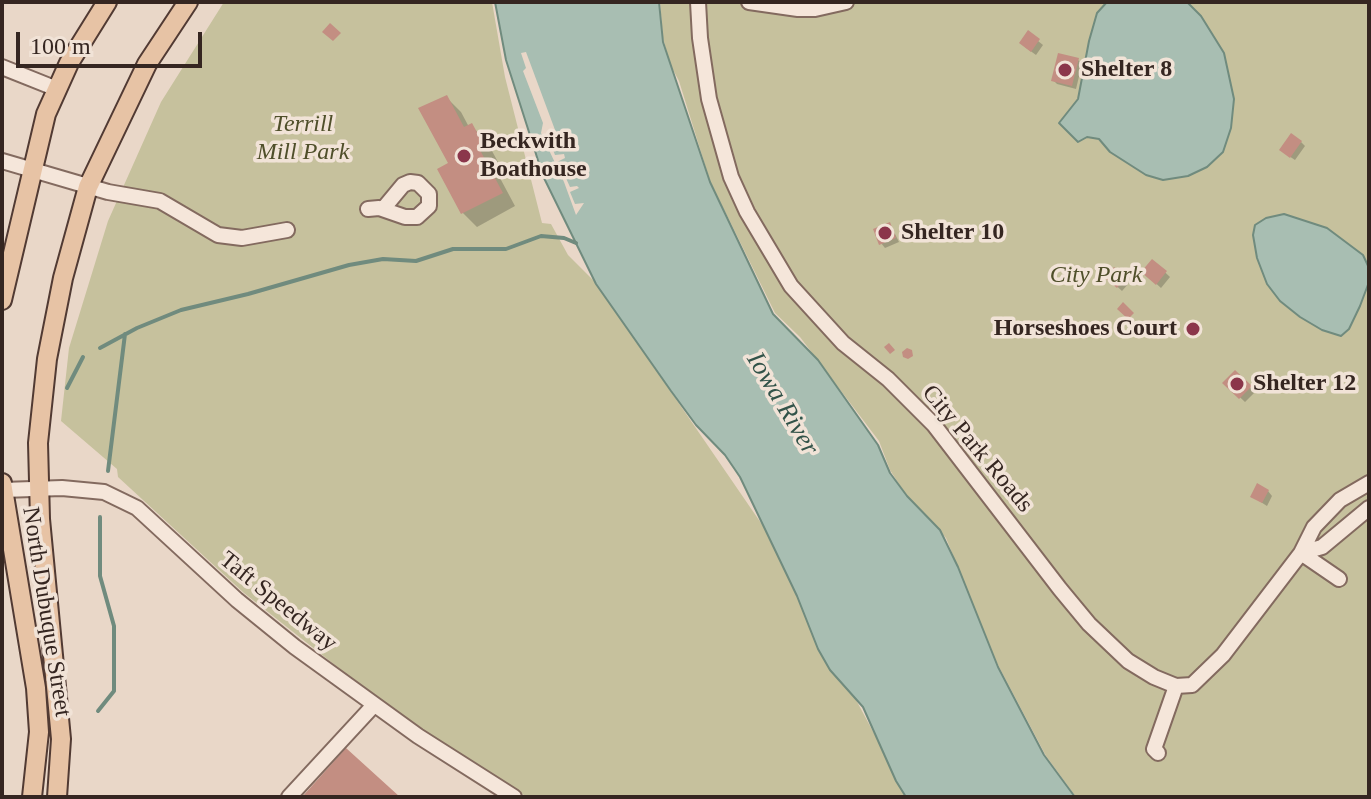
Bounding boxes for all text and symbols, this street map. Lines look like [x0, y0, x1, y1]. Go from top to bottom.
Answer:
scale bar [20, 16, 206, 66]
text: 100 m [30, 33, 91, 59]
place label: Shelter 8 [1081, 56, 1172, 84]
marker: Shelter 8 [1056, 61, 1074, 79]
park label: Terrill Mill Park [257, 111, 349, 167]
place label: Beckwith Boathouse [480, 128, 587, 184]
marker: Beckwith Boathouse [455, 147, 473, 165]
place label: Shelter 10 [901, 219, 1004, 247]
marker: Shelter 10 [876, 224, 894, 242]
park label: City Park [1050, 262, 1142, 290]
place label: Horseshoes Court [994, 315, 1177, 343]
marker: Horseshoes Court [1184, 320, 1202, 338]
water label: Iowa River [739, 347, 825, 461]
place label: Shelter 12 [1253, 370, 1356, 398]
marker: Shelter 12 [1228, 375, 1246, 393]
street label: City Park Roads [915, 379, 1039, 519]
street label: North Dubuque Street [15, 505, 77, 719]
street label: Taft Speedway [213, 546, 343, 658]

